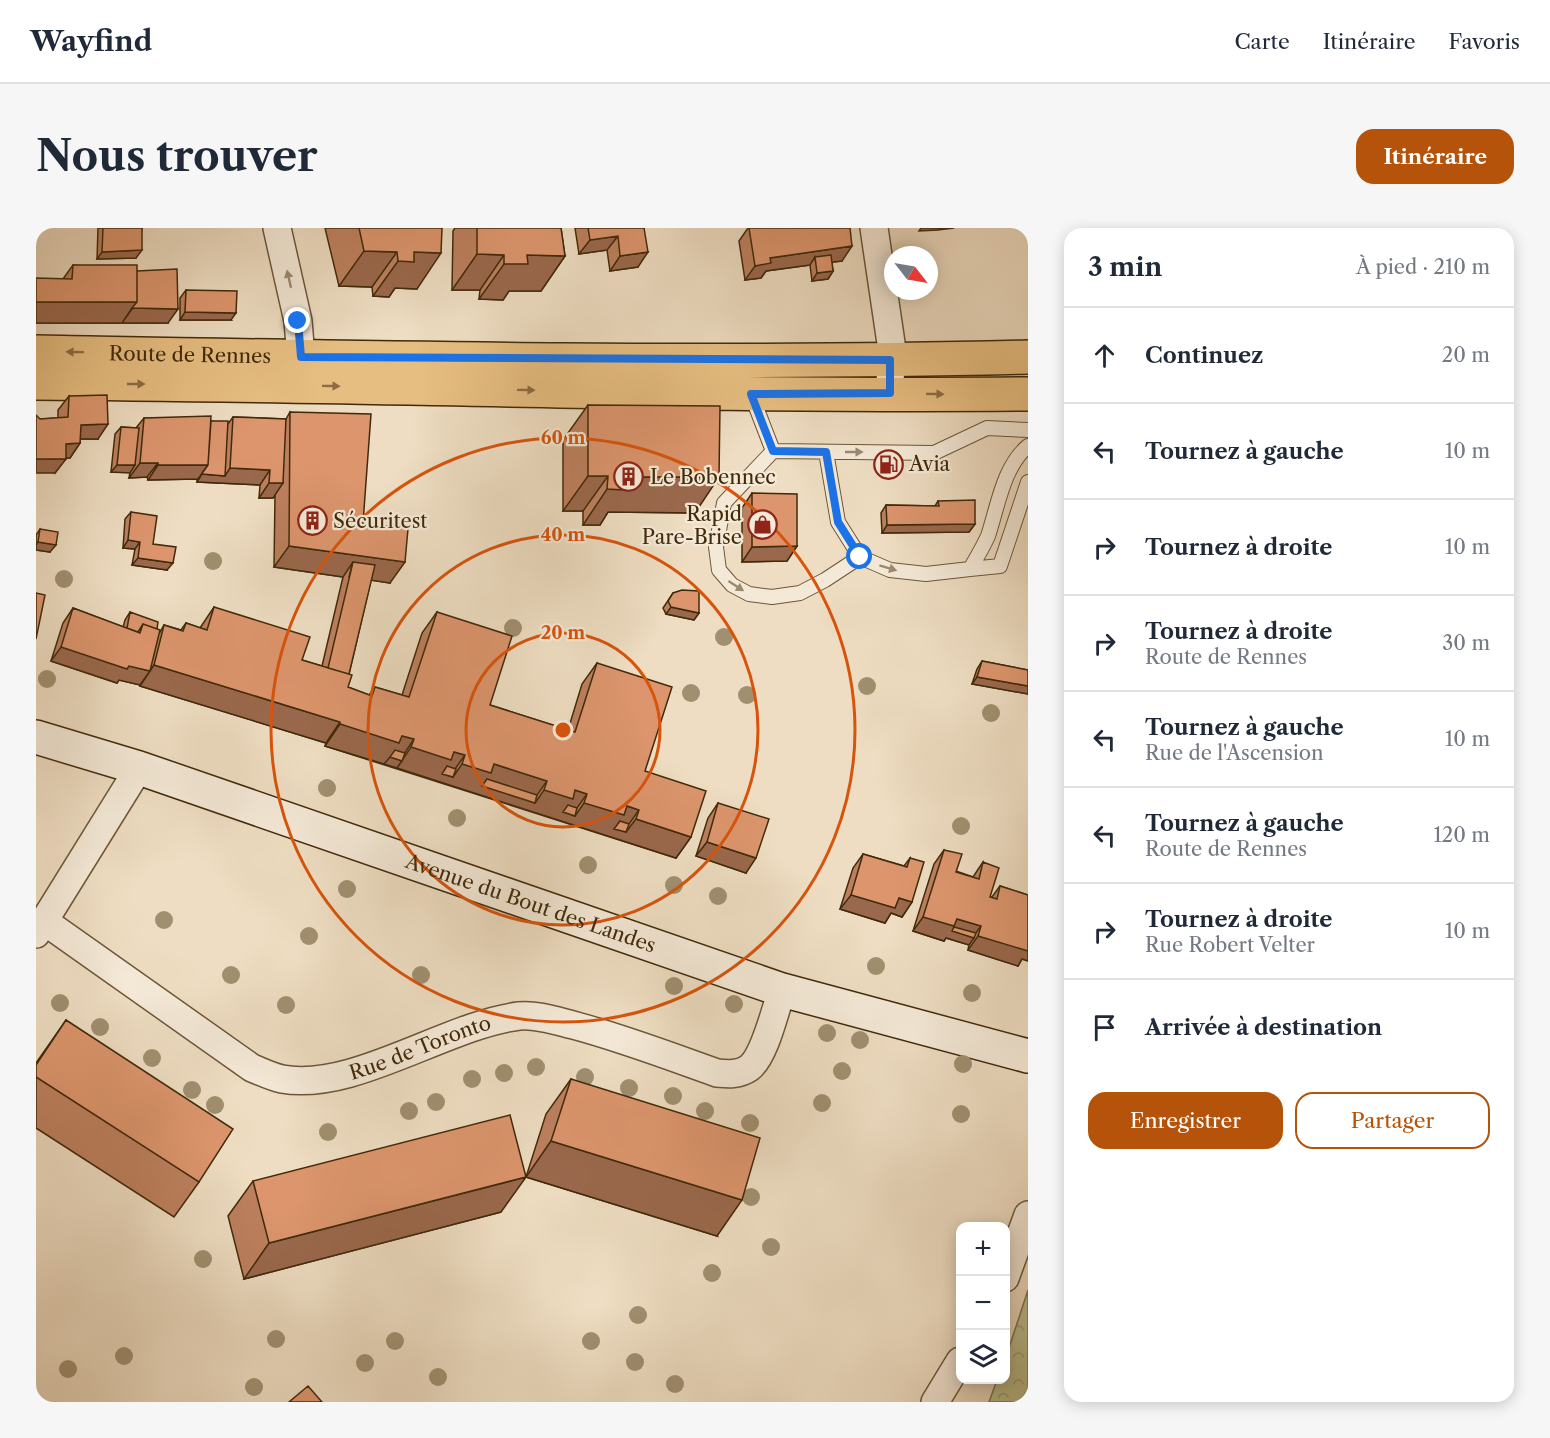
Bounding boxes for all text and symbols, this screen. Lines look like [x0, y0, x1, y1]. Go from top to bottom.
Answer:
text: Wayfind [30, 24, 152, 58]
text: Carte [1234, 29, 1290, 54]
text: Itinéraire [1323, 29, 1416, 54]
text: Favoris [1449, 29, 1520, 54]
button: Itinéraire [1356, 129, 1514, 184]
text: Nous trouver [36, 130, 318, 182]
north arrow [884, 246, 938, 300]
text: 3 min [1088, 251, 1162, 283]
text: À pied · 210 m [1356, 255, 1490, 279]
one-way arrow [283, 270, 293, 289]
route end [284, 307, 310, 333]
icon: ahead [1088, 339, 1121, 372]
street label: Route de Rennes [109, 341, 271, 368]
text: Continuez [1145, 342, 1264, 369]
text: 20 m [1442, 343, 1490, 367]
one-way arrow [66, 348, 85, 357]
one-way arrow [127, 379, 146, 389]
one-way arrow [322, 381, 341, 391]
one-way arrow [517, 385, 536, 395]
one-way arrow [926, 390, 945, 399]
text: 60 m [541, 427, 585, 449]
icon: left [1088, 435, 1121, 468]
text: Tournez à gauche [1145, 438, 1344, 465]
text: 10 m [1445, 439, 1490, 463]
one-way arrow [845, 447, 864, 457]
fuel station icon: Avia [872, 448, 904, 480]
place label: Avia [908, 452, 950, 476]
building icon: Le Bobennec [613, 461, 645, 493]
place label: Le Bobennec [650, 465, 776, 489]
place label: Rapid Pare-Brise [642, 502, 742, 549]
building icon: Sécuritest [296, 505, 328, 537]
place label: Sécuritest [333, 509, 427, 533]
shop icon: Rapid Pare-Brise [747, 509, 779, 541]
text: 40 m [541, 524, 585, 546]
icon: right [1088, 531, 1121, 564]
text: Tournez à droite [1145, 534, 1332, 561]
text: 10 m [1445, 535, 1490, 559]
route start [846, 543, 872, 569]
one-way arrow [879, 564, 897, 573]
one-way arrow [728, 581, 745, 592]
text: Tournez à droite [1145, 618, 1332, 645]
text: 20 m [541, 622, 585, 644]
icon: right [1088, 627, 1121, 660]
text: 30 m [1442, 631, 1490, 655]
text: Route de Rennes [1145, 645, 1307, 669]
text: Tournez à gauche [1145, 714, 1344, 741]
centre of rings [553, 720, 573, 740]
icon: left [1088, 723, 1121, 756]
text: 10 m [1445, 727, 1490, 751]
text: Rue de l'Ascension [1145, 741, 1324, 765]
text: Tournez à gauche [1145, 810, 1344, 837]
icon: left [1088, 819, 1121, 852]
text: 120 m [1433, 823, 1490, 847]
text: Route de Rennes [1145, 837, 1307, 861]
street label: Avenue du Bout des Landes [402, 849, 659, 958]
text: Tournez à droite [1145, 906, 1332, 933]
icon: right [1088, 915, 1121, 948]
text: 10 m [1445, 919, 1490, 943]
text: Rue Robert Velter [1145, 933, 1315, 957]
street label: Rue de Toronto [346, 1010, 494, 1085]
icon: arrive [1088, 1011, 1121, 1044]
text: Arrivée à destination [1145, 1014, 1382, 1041]
button: Enregistrer [1088, 1092, 1283, 1149]
button: Partager [1295, 1092, 1490, 1149]
map controls [956, 1222, 1010, 1384]
button: + [956, 1222, 1010, 1276]
button: − [956, 1276, 1010, 1330]
button: layers [956, 1330, 1010, 1384]

